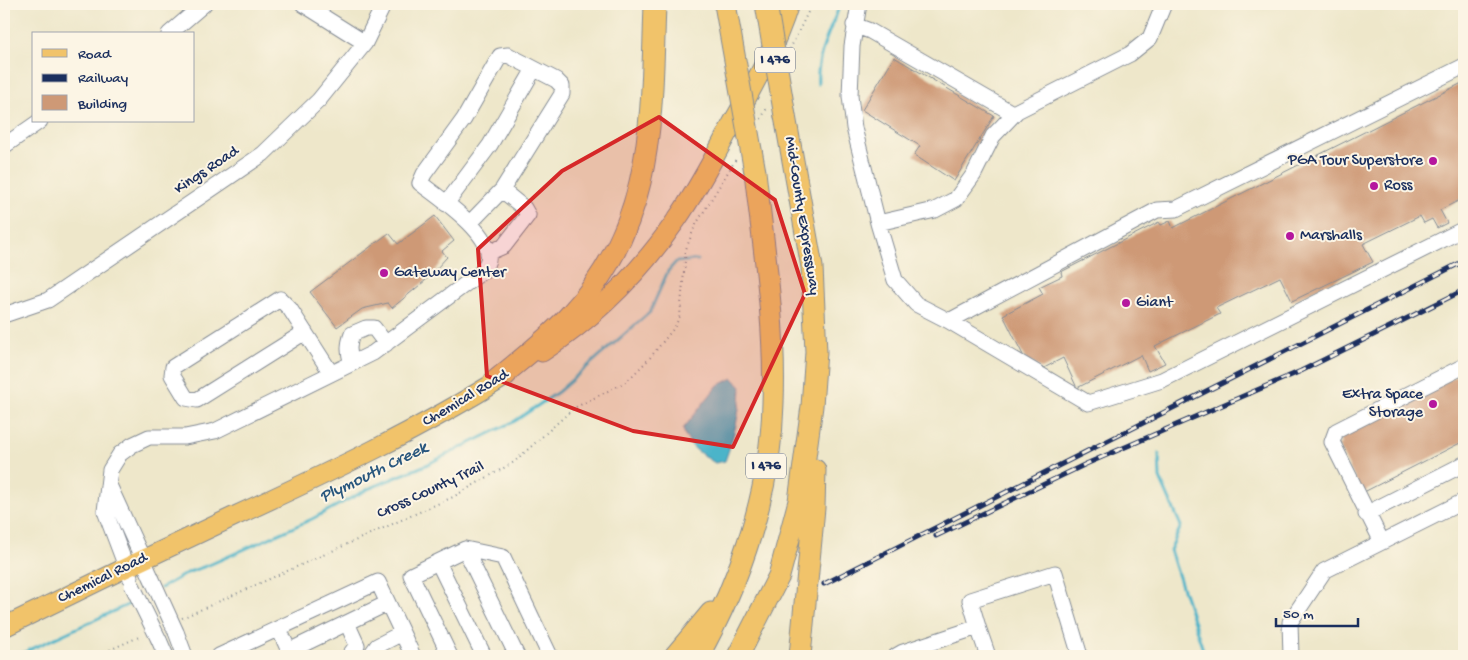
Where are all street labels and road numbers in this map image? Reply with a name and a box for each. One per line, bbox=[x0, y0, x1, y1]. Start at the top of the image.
road number: I 476 bbox=[755, 48, 795, 72]
street label: Mid-County Expressway bbox=[779, 135, 823, 297]
street label: Kings Road bbox=[171, 142, 244, 199]
street label: Chemical Road bbox=[420, 365, 514, 432]
road number: I 476 bbox=[746, 454, 786, 478]
street label: Cross County Trail bbox=[374, 458, 488, 524]
street label: Chemical Road bbox=[55, 549, 152, 609]

